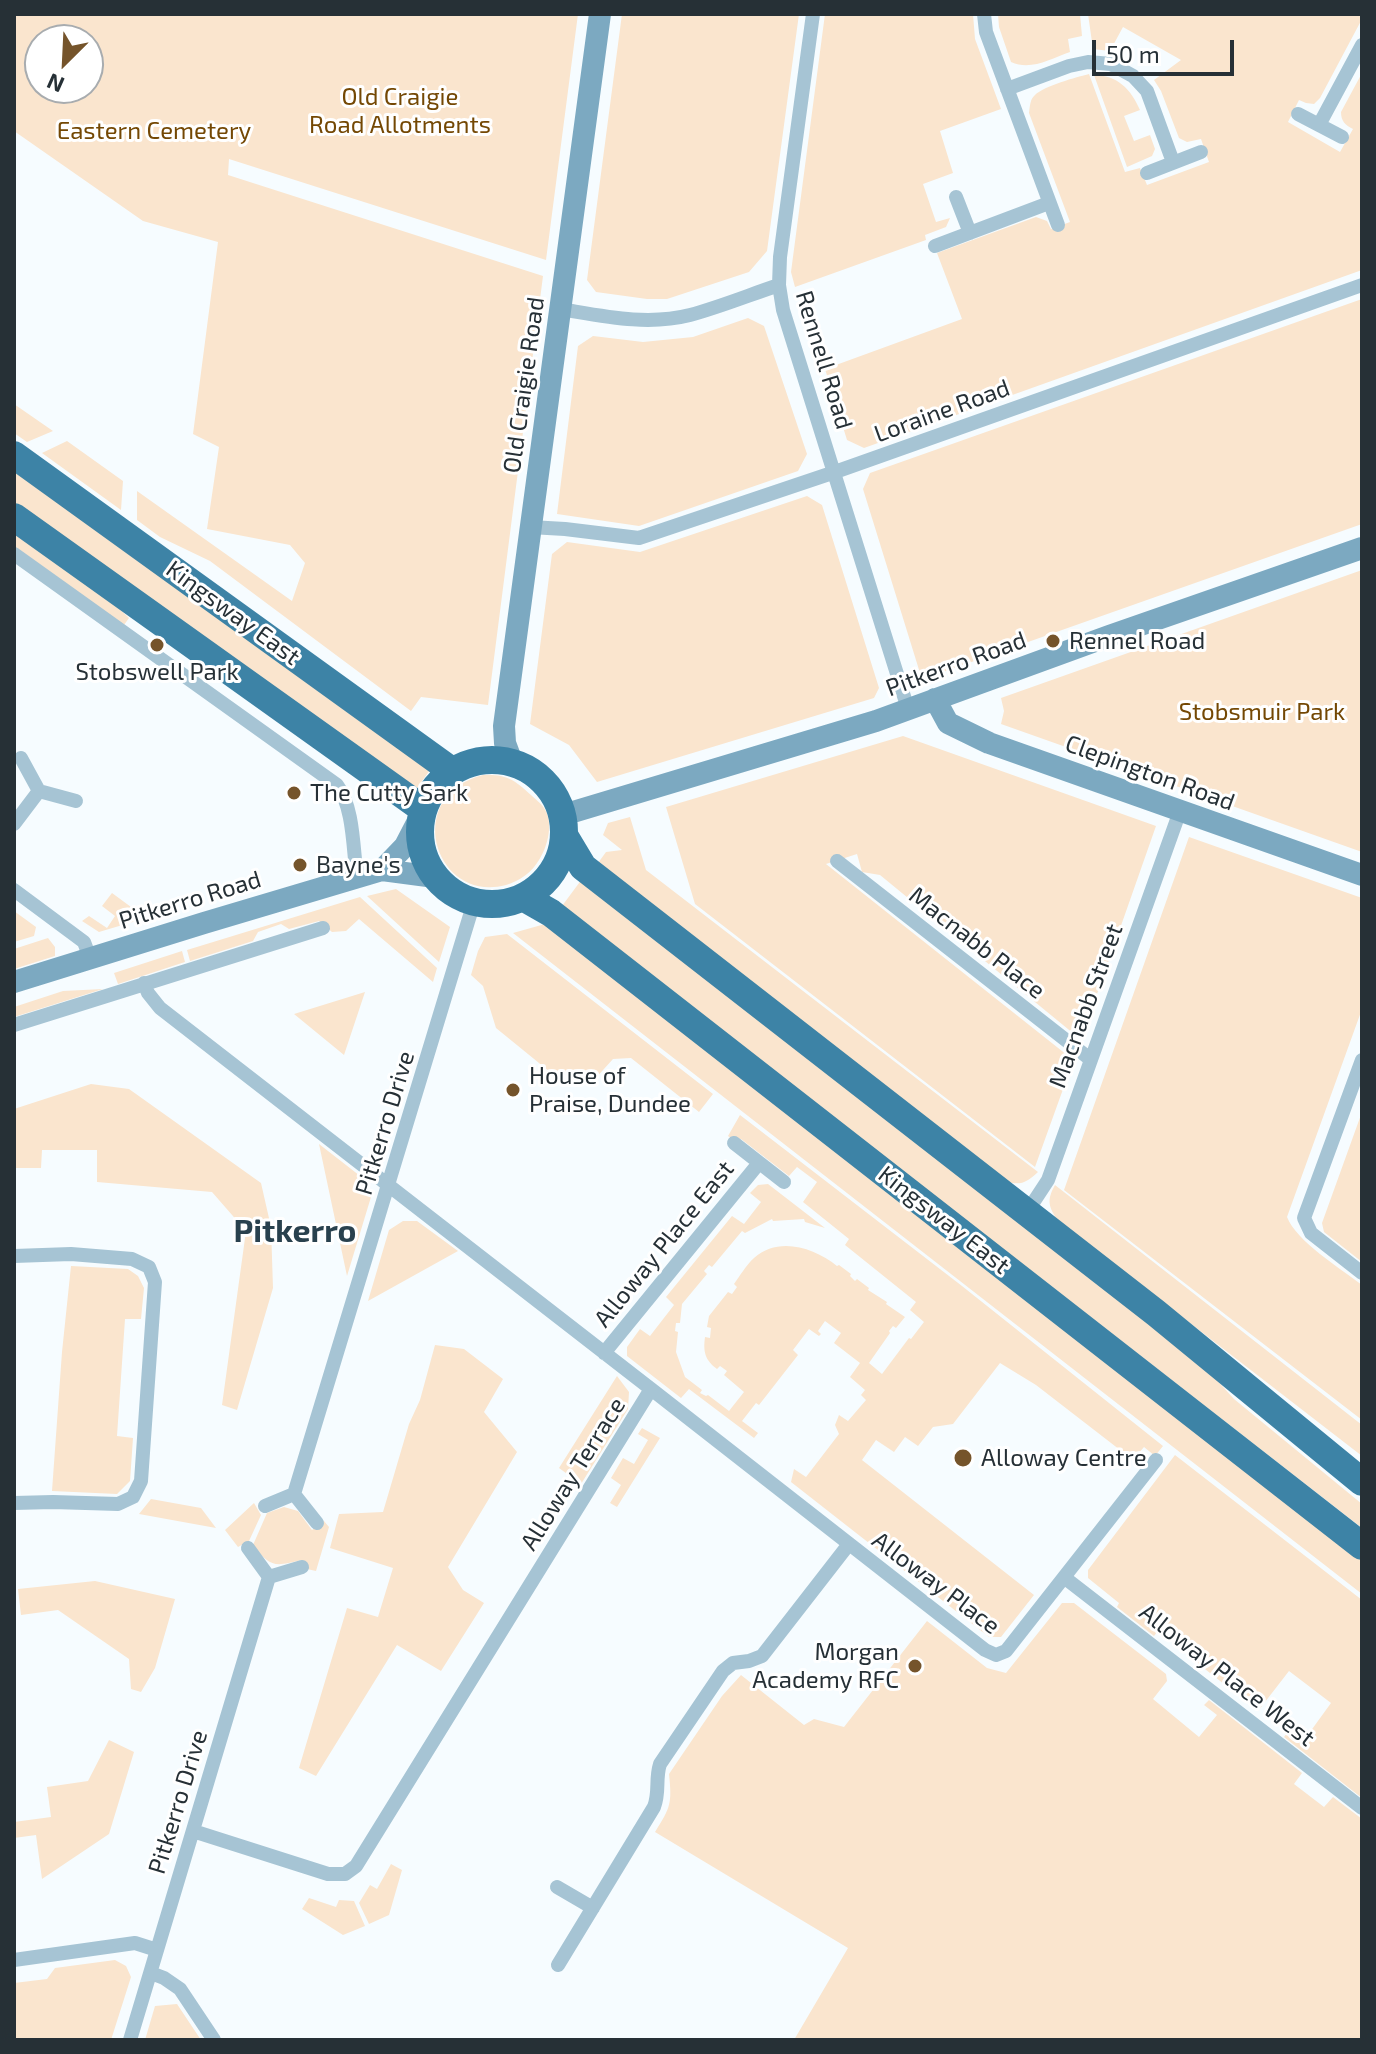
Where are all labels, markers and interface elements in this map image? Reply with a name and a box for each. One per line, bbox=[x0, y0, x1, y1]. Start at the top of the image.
north arrow bbox=[24, 24, 104, 104]
scale bar bbox=[1096, 24, 1238, 74]
text: 50 m bbox=[1106, 39, 1160, 68]
text: N bbox=[43, 69, 68, 99]
park label: Old Craigie Road Allotments bbox=[309, 83, 491, 139]
park label: Eastern Cemetery bbox=[57, 117, 251, 145]
street label: Rennell Road bbox=[789, 287, 859, 433]
street label: Old Craigie Road bbox=[497, 295, 551, 475]
street label: Loraine Road bbox=[870, 373, 1014, 449]
street label: Kingsway East bbox=[160, 555, 306, 671]
street label: Pitkerro Road bbox=[882, 625, 1030, 703]
place label: Rennel Road bbox=[1069, 627, 1205, 655]
marker: Rennel Road bbox=[1044, 632, 1062, 650]
marker: Stobswell Park bbox=[148, 636, 166, 654]
place label: Stobswell Park bbox=[75, 658, 239, 686]
park label: Stobsmuir Park bbox=[1179, 698, 1345, 726]
street label: Clepington Road bbox=[1061, 729, 1239, 817]
place label: The Cutty Sark bbox=[310, 779, 468, 807]
marker: The Cutty Sark bbox=[285, 784, 303, 802]
place label: Bayne's bbox=[316, 851, 401, 879]
marker: Bayne's bbox=[291, 856, 309, 874]
street label: Pitkerro Road bbox=[115, 865, 265, 935]
street label: Macnabb Place bbox=[903, 881, 1051, 1005]
street label: Macnabb Street bbox=[1043, 920, 1129, 1092]
street label: Pitkerro Drive bbox=[349, 1048, 421, 1198]
place label: House of Praise, Dundee bbox=[529, 1062, 691, 1118]
marker: House of Praise, Dundee bbox=[504, 1081, 522, 1099]
street label: Alloway Place East bbox=[588, 1155, 740, 1333]
street label: Kingsway East bbox=[873, 1160, 1015, 1280]
district label: Pitkerro bbox=[233, 1212, 357, 1250]
street label: Alloway Terrace bbox=[515, 1392, 631, 1556]
place label: Alloway Centre bbox=[981, 1444, 1147, 1472]
marker: Alloway Centre bbox=[952, 1447, 974, 1469]
street label: Alloway Place bbox=[866, 1526, 1006, 1640]
street label: Alloway Place West bbox=[1134, 1598, 1320, 1752]
place label: Morgan Academy RFC bbox=[752, 1638, 899, 1694]
marker: Morgan Academy RFC bbox=[906, 1657, 924, 1675]
street label: Pitkerro Drive bbox=[142, 1727, 214, 1877]

